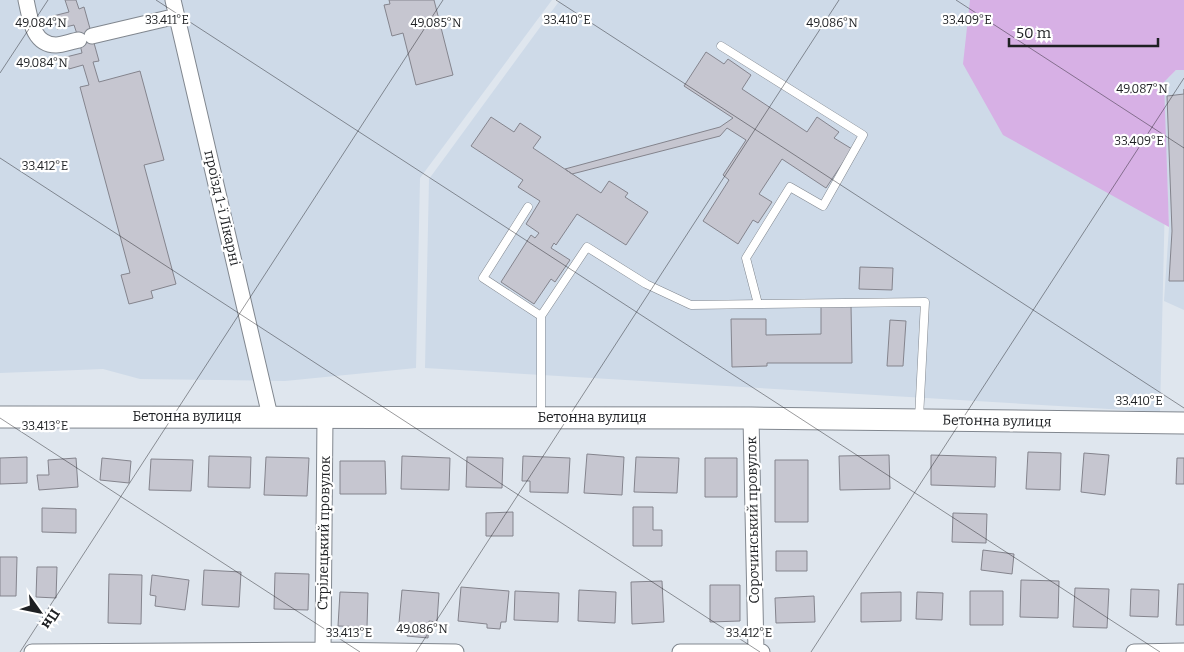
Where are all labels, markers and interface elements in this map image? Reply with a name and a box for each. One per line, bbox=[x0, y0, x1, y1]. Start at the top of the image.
text: 33.411°E bbox=[145, 13, 189, 27]
text: 33.410°E bbox=[543, 13, 591, 27]
text: 33.409°E bbox=[942, 13, 992, 27]
scale bar bbox=[1009, 15, 1158, 47]
text: 49.084°N bbox=[15, 16, 67, 30]
text: 49.085°N bbox=[410, 16, 462, 30]
text: 49.086°N bbox=[806, 16, 858, 30]
text: 50 m bbox=[1016, 24, 1052, 42]
text: 49.084°N bbox=[16, 56, 68, 70]
text: 49.087°N bbox=[1116, 82, 1168, 96]
text: 33.409°E bbox=[1114, 134, 1164, 148]
street label: проїзд 1-ї Лікарні bbox=[200, 149, 244, 267]
text: 33.412°E bbox=[22, 159, 68, 173]
text: 33.410°E bbox=[1115, 394, 1163, 408]
street label: Бетонна вулиця bbox=[132, 408, 242, 425]
street label: Бетонна вулиця bbox=[537, 409, 647, 426]
street label: Бетонна вулиця bbox=[942, 412, 1052, 430]
text: 33.413°E bbox=[22, 419, 68, 433]
street label: Сорочинський провулок bbox=[743, 435, 763, 604]
street label: Стрілецький провулок bbox=[314, 455, 334, 610]
north arrow bbox=[15, 587, 65, 637]
text: Пн bbox=[38, 606, 63, 632]
text: 49.086°N bbox=[396, 622, 448, 636]
text: 33.413°E bbox=[326, 626, 372, 640]
text: 33.412°E bbox=[726, 626, 772, 640]

